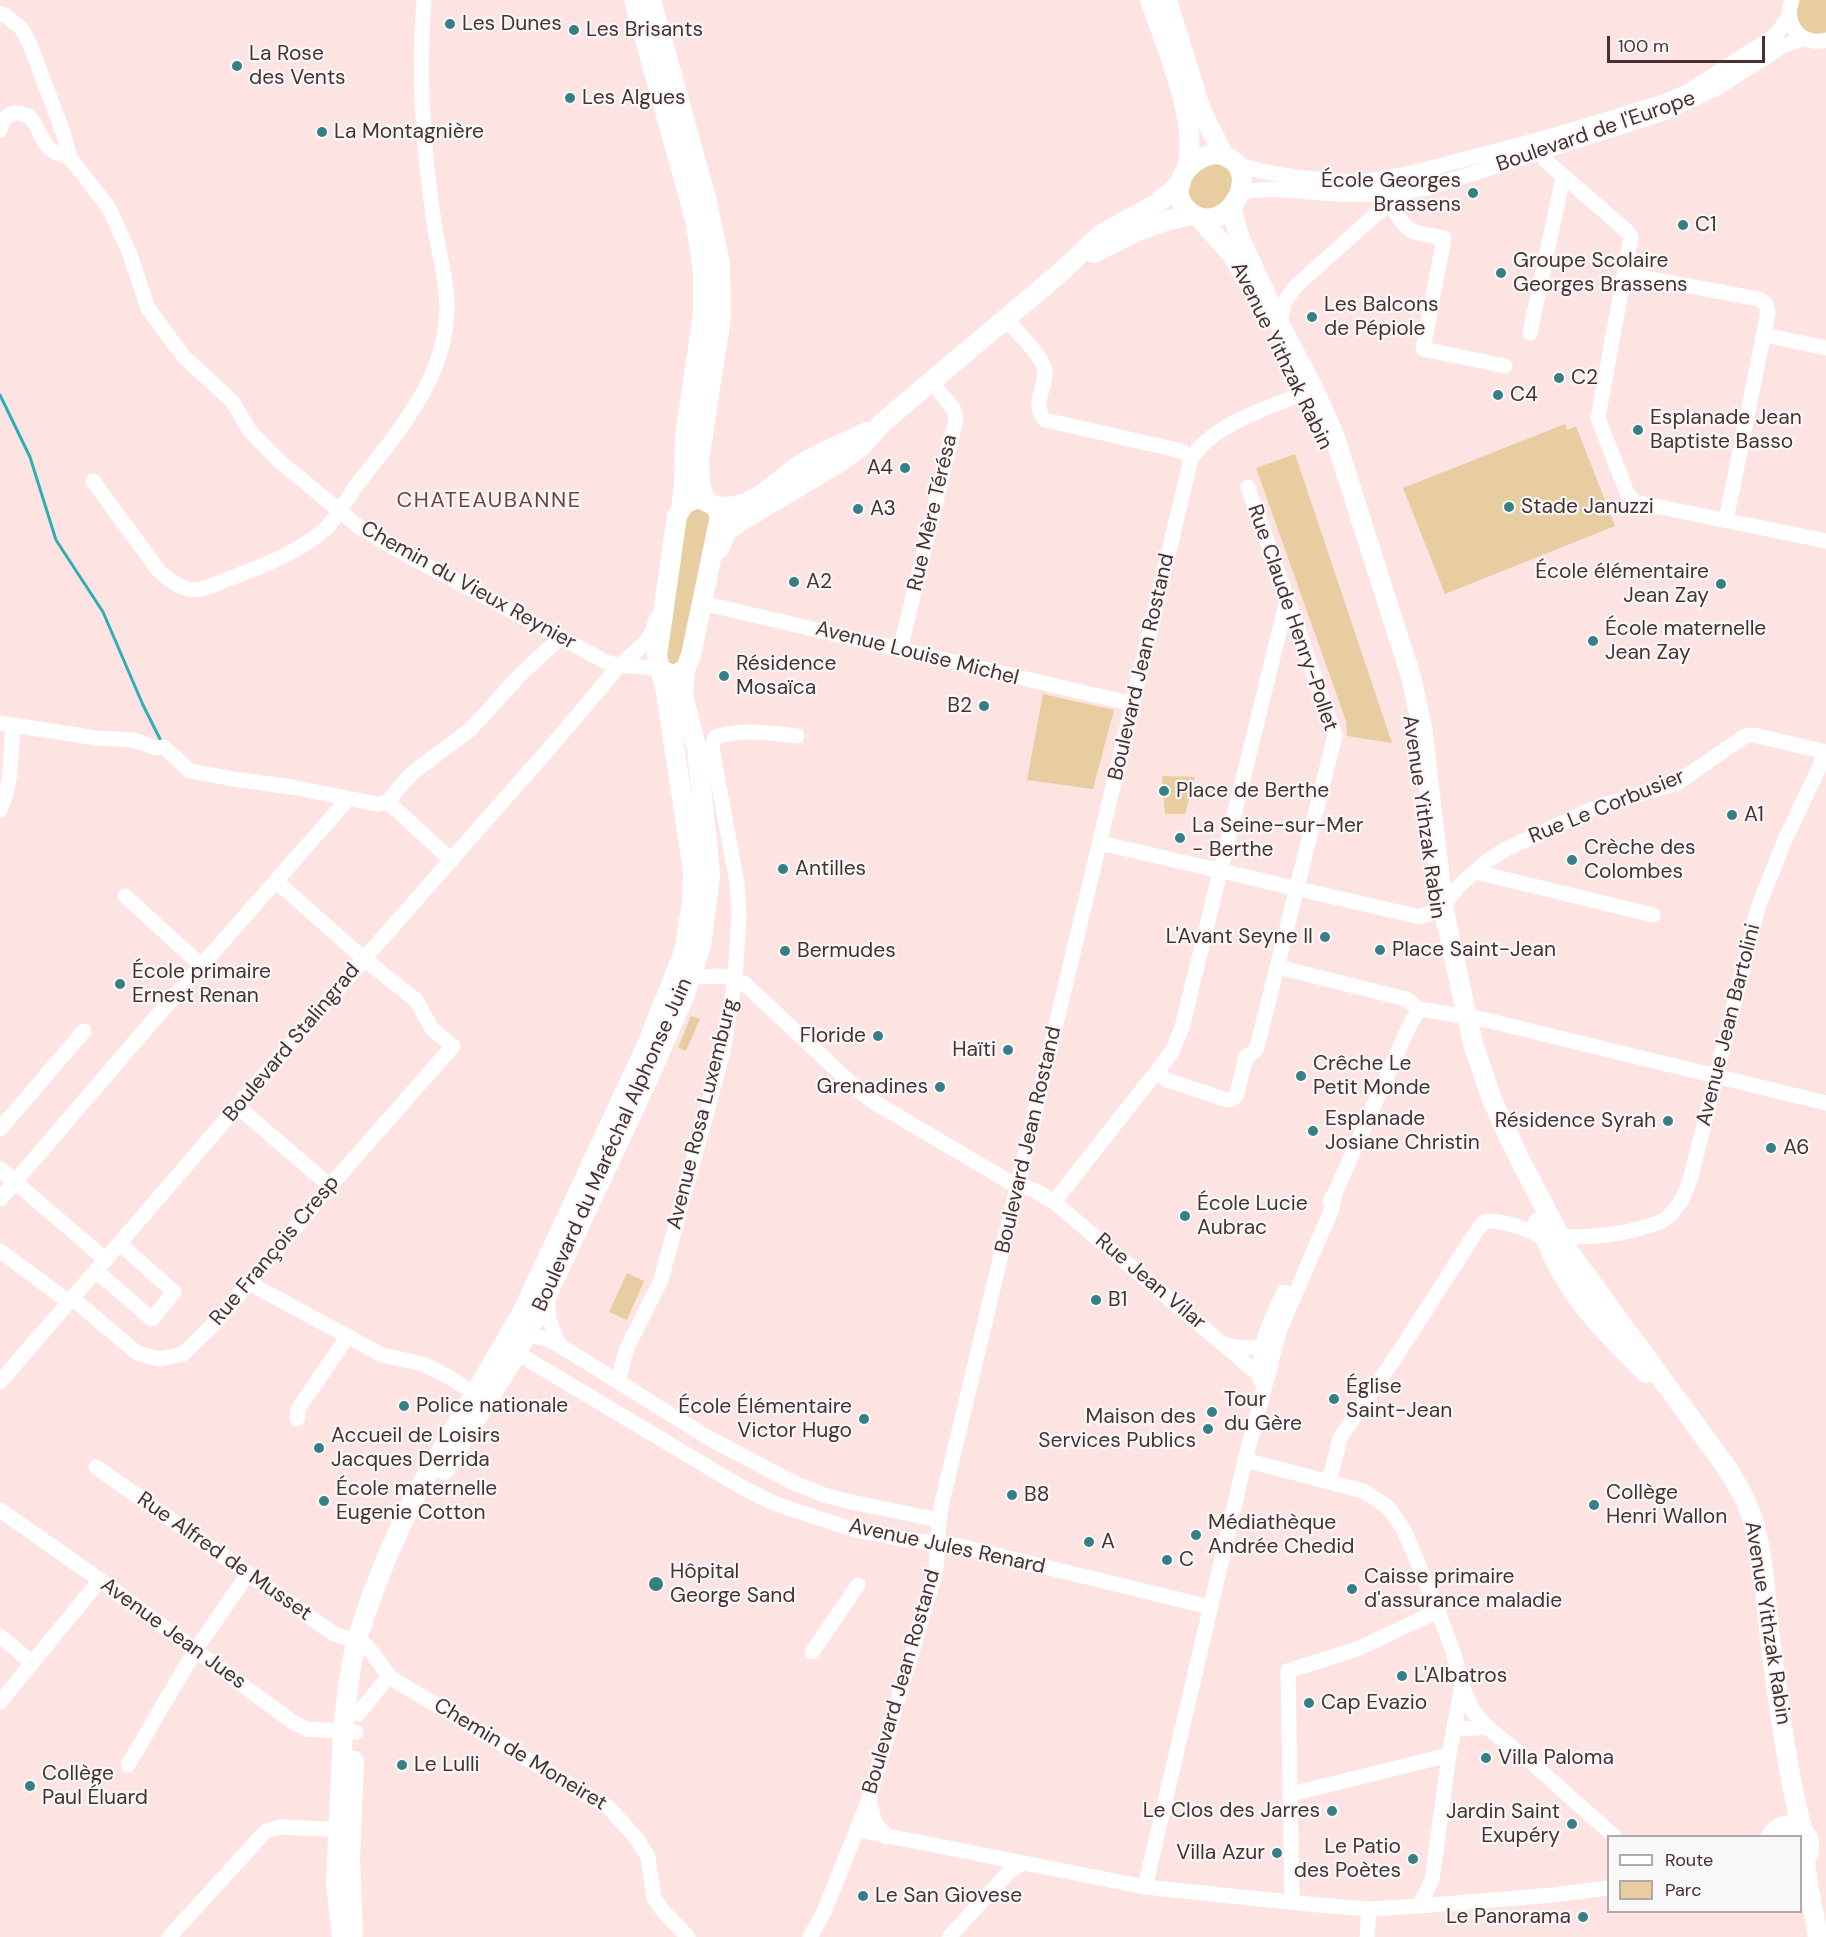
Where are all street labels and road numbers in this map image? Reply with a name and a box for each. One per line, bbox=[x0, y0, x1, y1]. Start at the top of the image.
street label: Boulevard de l'Europe bbox=[1493, 86, 1699, 178]
street label: Avenue Yithzak Rabin bbox=[1225, 258, 1337, 454]
street label: Rue Mère Térésa bbox=[903, 432, 963, 594]
street label: Rue Claude Henry-Pollet bbox=[1241, 501, 1343, 735]
street label: Chemin du Vieux Reynier bbox=[356, 516, 580, 656]
street label: Boulevard Jean Rostand bbox=[1104, 551, 1180, 783]
street label: Avenue Louise Michel bbox=[813, 617, 1021, 691]
street label: Avenue Yithzak Rabin bbox=[1396, 713, 1450, 921]
street label: Rue Le Corbusier bbox=[1525, 764, 1689, 850]
street label: Avenue Jean Bartolini bbox=[1692, 921, 1766, 1129]
street label: Boulevard Stalingrad bbox=[218, 959, 366, 1127]
street label: Boulevard du Maréchal Alphonse Juin bbox=[528, 974, 698, 1316]
street label: Avenue Rosa Luxemburg bbox=[662, 996, 744, 1232]
street label: Boulevard Jean Rostand bbox=[991, 1024, 1067, 1256]
street label: Rue François Cresp bbox=[205, 1171, 345, 1331]
street label: Rue Jean Vilar bbox=[1090, 1228, 1210, 1336]
street label: Rue Alfred de Musset bbox=[132, 1487, 316, 1627]
street label: Avenue Jules Renard bbox=[847, 1514, 1047, 1580]
street label: Avenue Yithzak Rabin bbox=[1738, 1520, 1796, 1726]
street label: Boulevard Jean Rostand bbox=[858, 1567, 946, 1797]
street label: Avenue Jean Jues bbox=[95, 1573, 251, 1695]
street label: Chemin de Moneiret bbox=[429, 1693, 611, 1817]

